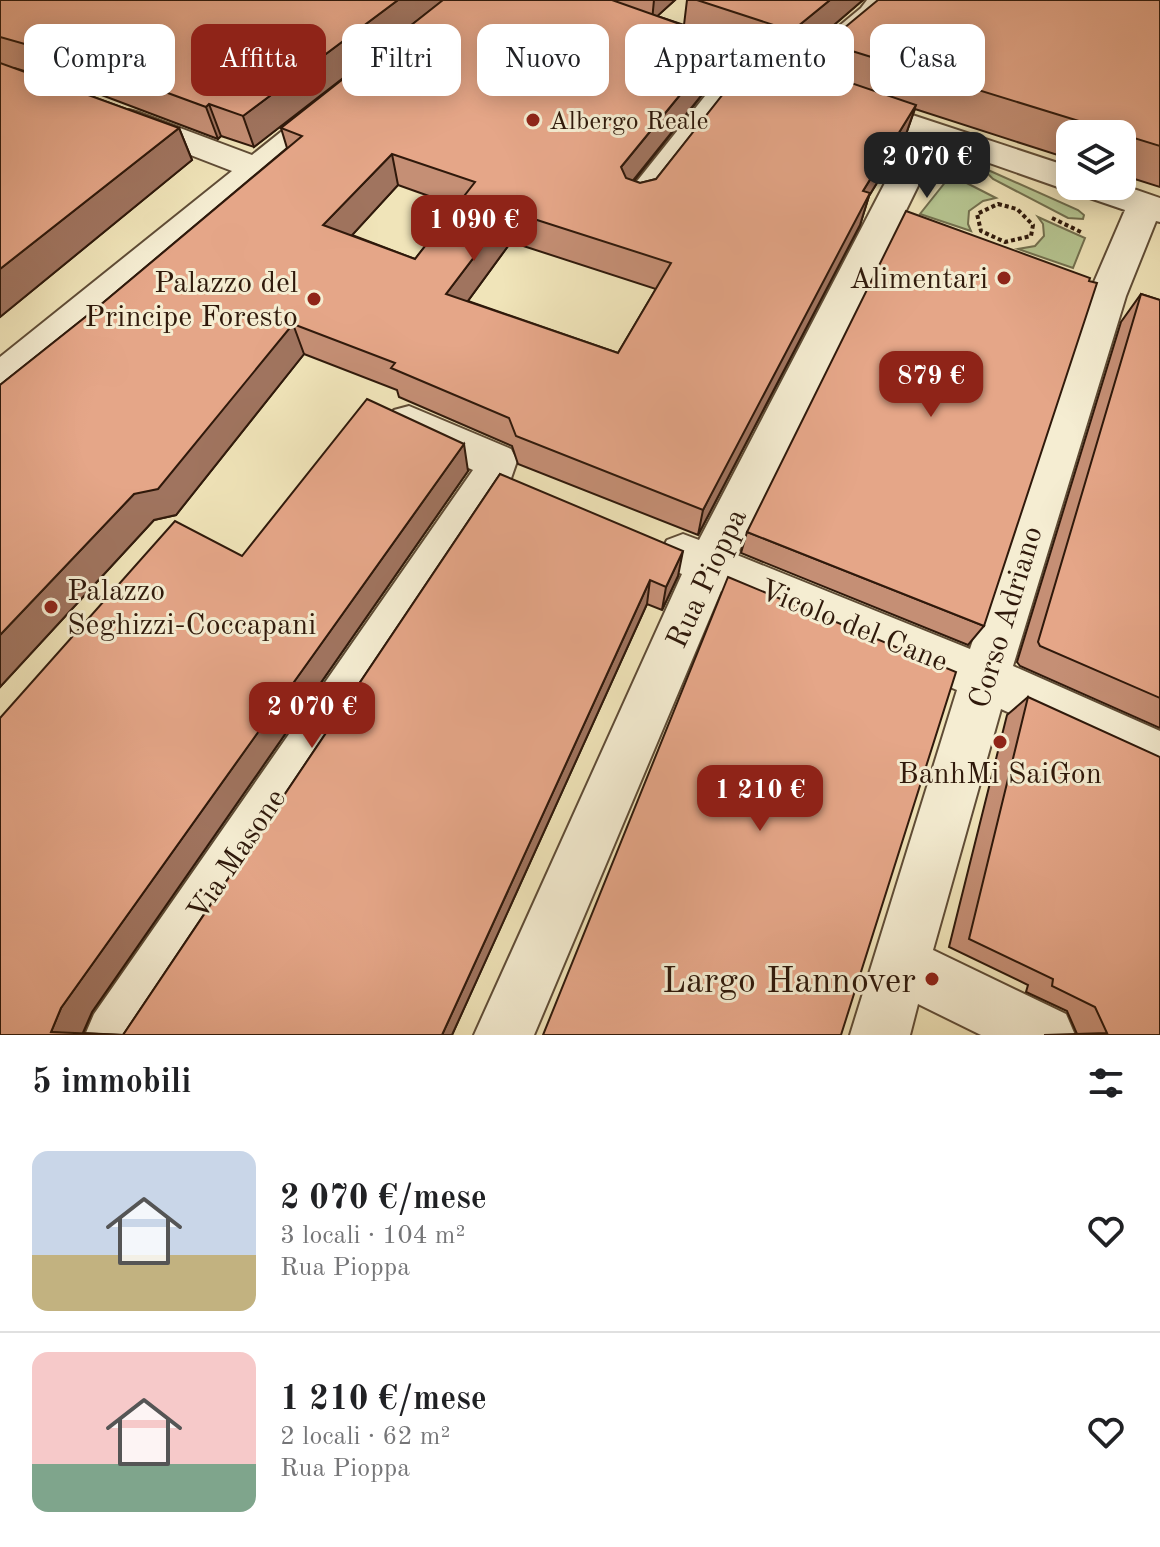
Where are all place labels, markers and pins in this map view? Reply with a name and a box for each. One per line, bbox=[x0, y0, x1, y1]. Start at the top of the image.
place label: Albergo Reale bbox=[549, 109, 708, 135]
marker: Albergo Reale bbox=[524, 111, 542, 129]
pin: 2 070 € bbox=[853, 132, 1001, 200]
pin: 1 090 € bbox=[400, 195, 548, 263]
place label: Alimentari bbox=[849, 265, 988, 295]
place label: Palazzo del Principe Foresto bbox=[85, 269, 298, 333]
marker: Alimentari bbox=[995, 269, 1013, 287]
marker: Palazzo del Principe Foresto bbox=[305, 290, 323, 308]
pin: 879 € bbox=[875, 351, 987, 419]
place label: Palazzo Seghizzi-Coccapani bbox=[67, 577, 316, 641]
marker: Palazzo Seghizzi-Coccapani bbox=[42, 598, 60, 616]
pin: 2 070 € bbox=[238, 682, 386, 750]
marker: BanhMi SaiGon bbox=[991, 733, 1009, 751]
place label: BanhMi SaiGon bbox=[898, 760, 1102, 790]
pin: 1 210 € bbox=[686, 765, 834, 833]
place label: Largo Hannover bbox=[662, 965, 916, 1001]
marker: Largo Hannover bbox=[923, 970, 941, 988]

